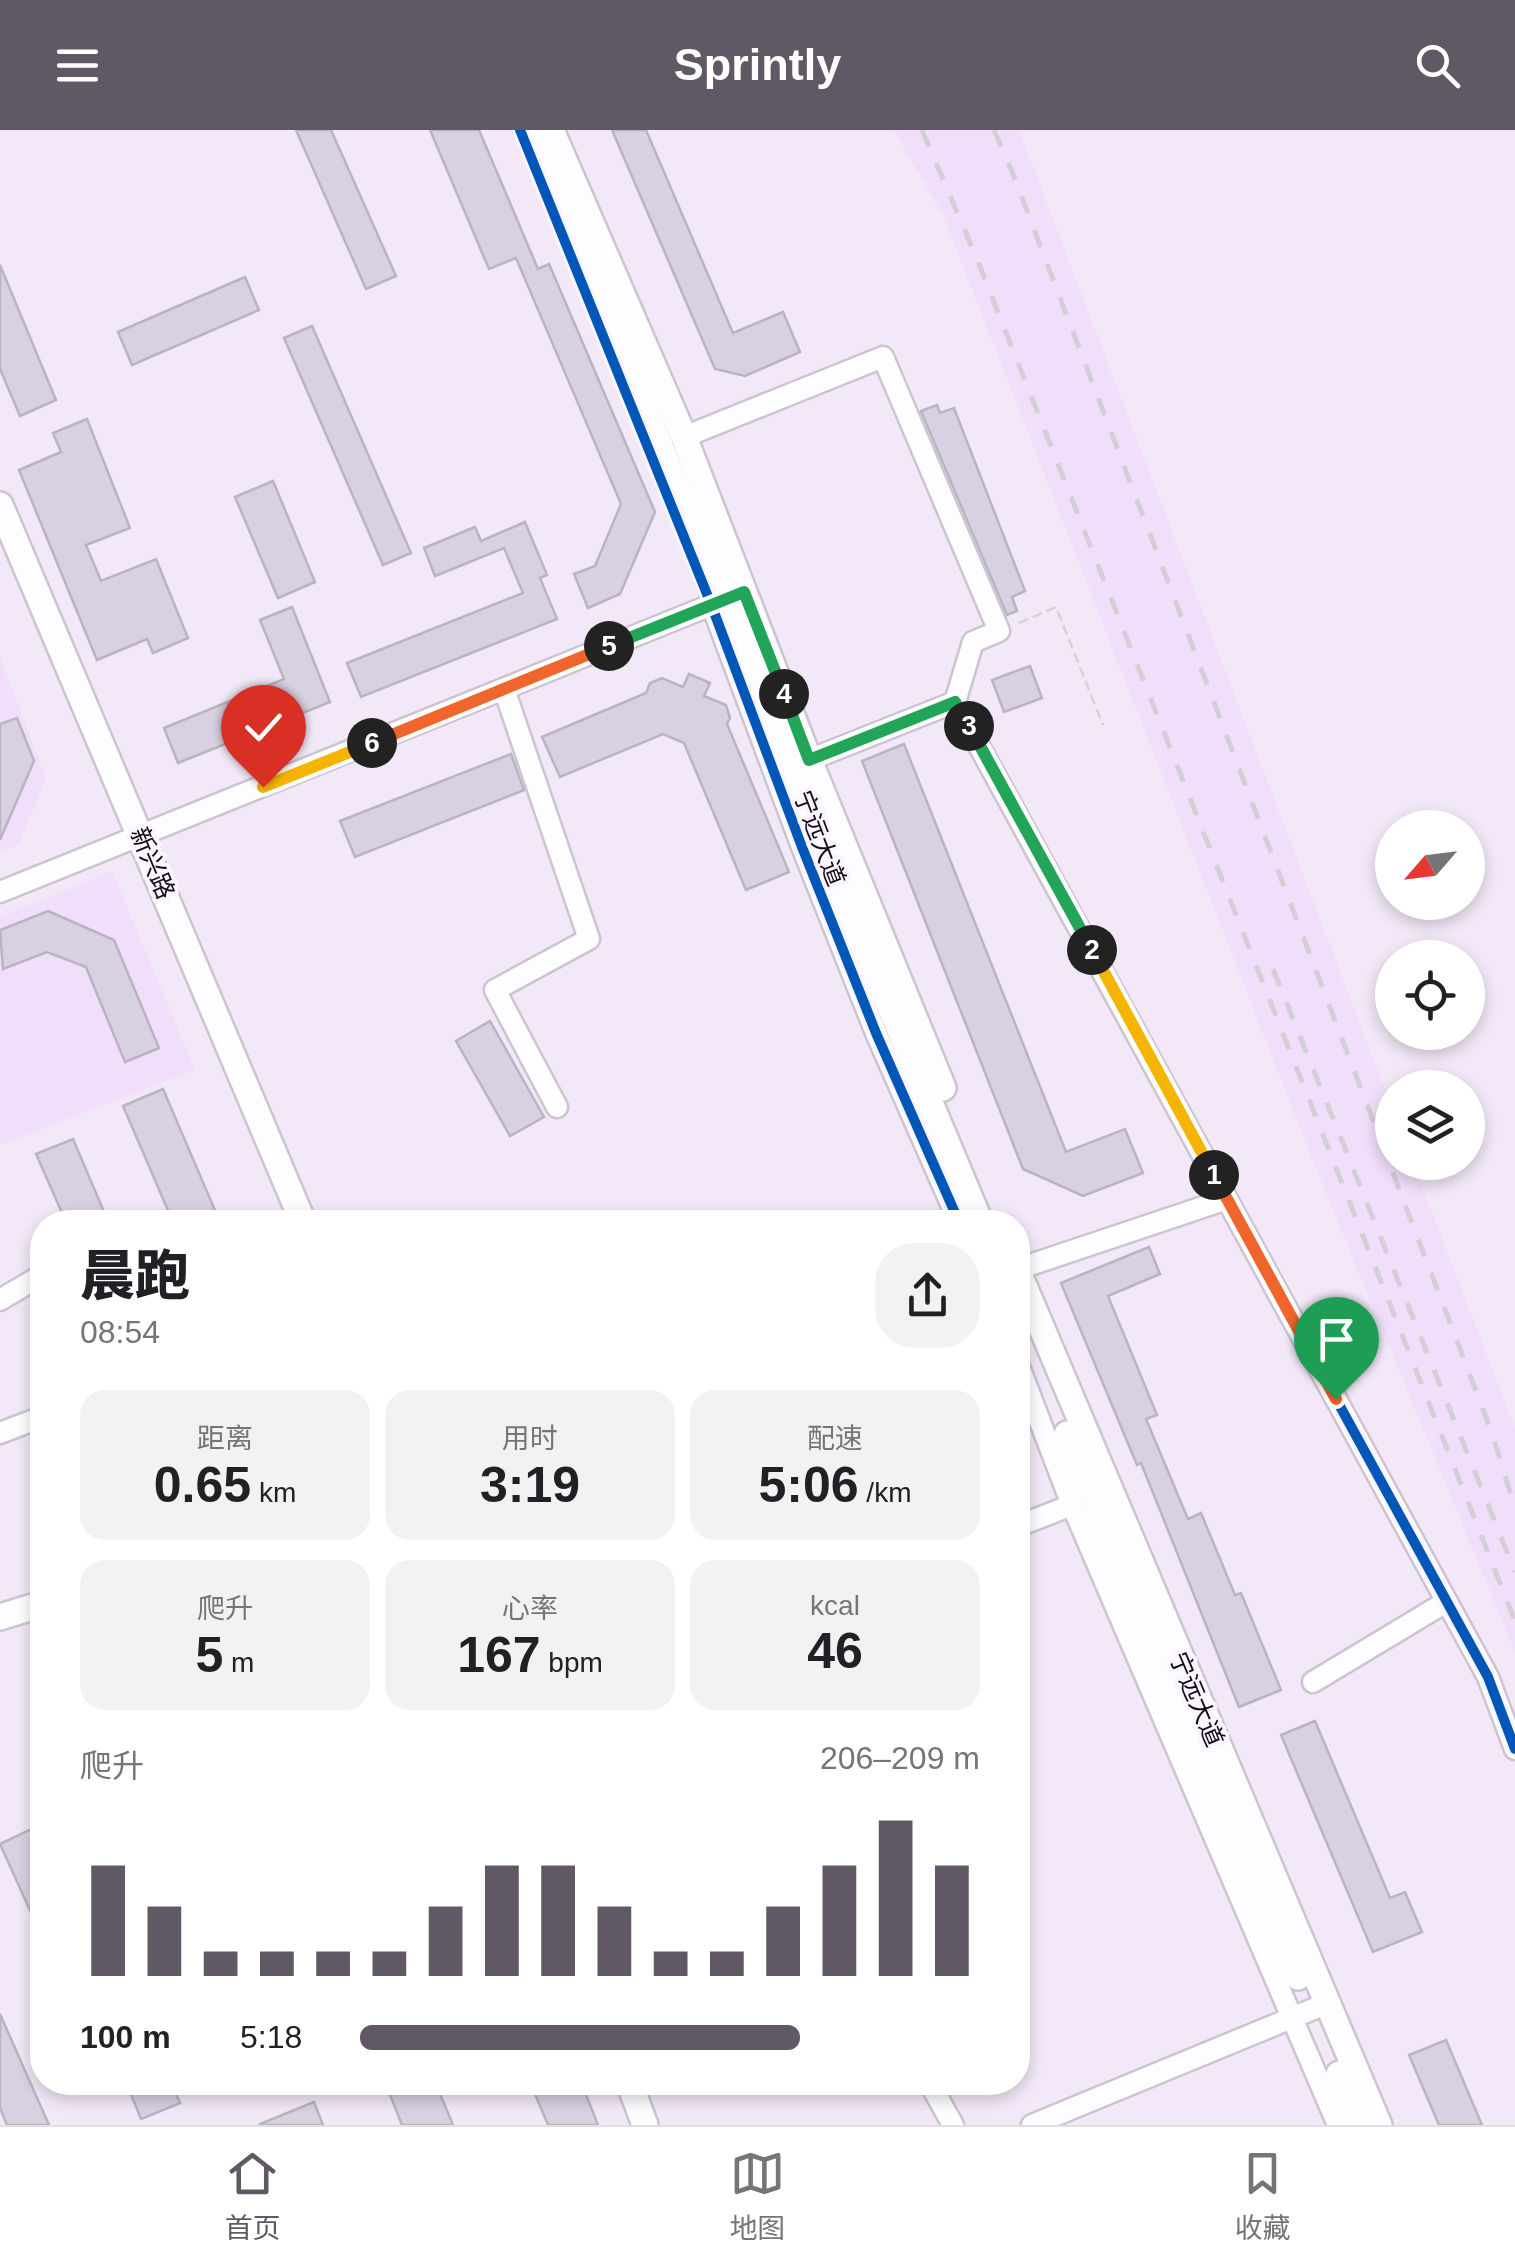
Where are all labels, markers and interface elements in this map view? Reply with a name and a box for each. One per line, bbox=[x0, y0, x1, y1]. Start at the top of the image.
icon: menu bbox=[50, 38, 105, 93]
icon: search bbox=[1410, 38, 1465, 93]
text: Sprintly bbox=[674, 39, 841, 90]
pin: 5 bbox=[584, 621, 634, 671]
text: 5 bbox=[601, 630, 617, 661]
pin: 4 bbox=[759, 669, 809, 719]
text: 4 bbox=[776, 678, 792, 709]
pin bbox=[221, 685, 306, 788]
icon: check bbox=[236, 700, 291, 755]
pin: 3 bbox=[944, 701, 994, 751]
text: 3 bbox=[961, 710, 977, 741]
pin: 6 bbox=[347, 718, 397, 768]
text: 6 bbox=[364, 727, 380, 758]
street label: 宁远大道 bbox=[789, 786, 851, 890]
north arrow bbox=[1375, 810, 1485, 920]
map controls bbox=[1375, 810, 1485, 1180]
street label: 新兴路 bbox=[125, 823, 181, 903]
pin: 2 bbox=[1067, 925, 1117, 975]
text: 2 bbox=[1084, 934, 1100, 965]
button: locate bbox=[1375, 940, 1485, 1050]
button: layers bbox=[1375, 1070, 1485, 1180]
pin: 1 bbox=[1189, 1150, 1239, 1200]
text: 1 bbox=[1206, 1159, 1222, 1190]
button: share bbox=[875, 1243, 980, 1348]
text: 晨跑 bbox=[80, 1245, 190, 1307]
pin bbox=[1294, 1297, 1379, 1400]
icon: arrive bbox=[1309, 1312, 1364, 1367]
text: 08:54 bbox=[80, 1314, 160, 1350]
text: 距离 bbox=[197, 1423, 253, 1454]
text: 用时 bbox=[502, 1423, 558, 1454]
text: 配速 bbox=[807, 1423, 863, 1454]
text: 0.65 bbox=[154, 1457, 251, 1513]
text: 3:19 bbox=[480, 1457, 580, 1513]
text: 5:06 bbox=[759, 1457, 859, 1513]
text: km bbox=[251, 1477, 296, 1508]
text: /km bbox=[859, 1477, 911, 1508]
text: kcal bbox=[810, 1590, 860, 1621]
text: 爬升 bbox=[197, 1593, 253, 1624]
text: 心率 bbox=[502, 1593, 558, 1624]
text: 46 bbox=[807, 1623, 863, 1679]
text: 5 bbox=[196, 1627, 223, 1683]
text: 167 bbox=[457, 1627, 541, 1683]
text: m bbox=[223, 1647, 254, 1678]
text: bpm bbox=[541, 1647, 603, 1678]
street label: 宁远大道 bbox=[1165, 1647, 1229, 1751]
text: 206–209 m bbox=[820, 1740, 980, 1776]
text: 爬升 bbox=[80, 1748, 144, 1784]
text: 100 m bbox=[80, 2019, 171, 2055]
text: 5:18 bbox=[240, 2019, 302, 2055]
tab: 首页 bbox=[224, 2146, 281, 2246]
tab: 地图 bbox=[729, 2146, 786, 2246]
tab: 收藏 bbox=[1234, 2146, 1291, 2246]

